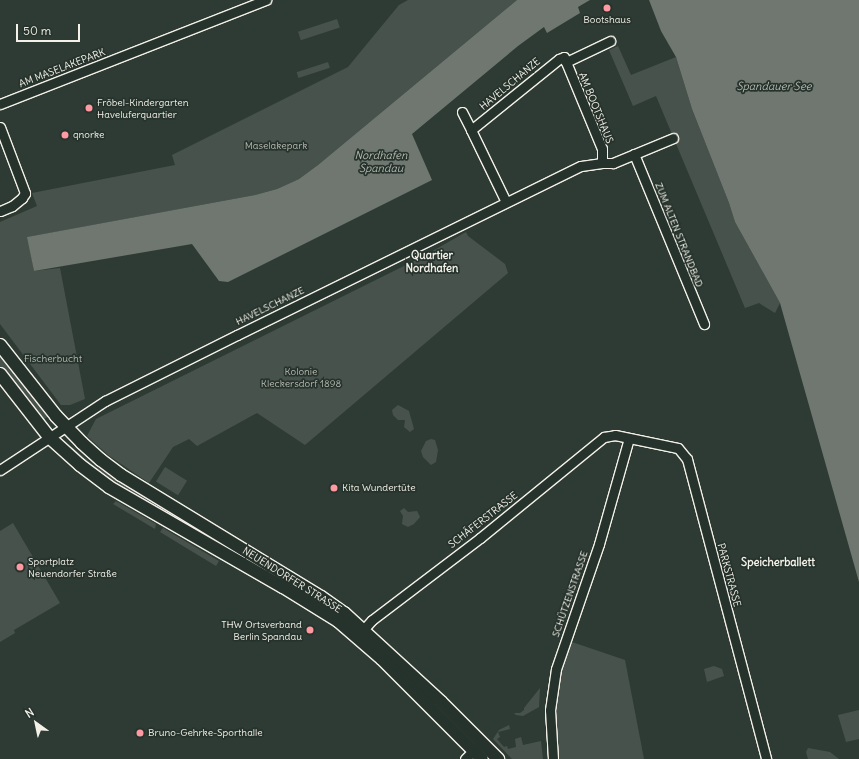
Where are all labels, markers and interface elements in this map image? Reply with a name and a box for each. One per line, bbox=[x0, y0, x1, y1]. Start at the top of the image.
marker: Bootshaus bbox=[602, 3, 612, 13]
place label: Bootshaus bbox=[583, 14, 631, 26]
scale bar bbox=[18, 16, 82, 42]
text: 50 m bbox=[23, 23, 51, 38]
street label: AM MASELAKEPARK bbox=[17, 46, 107, 90]
street label: HAVELSCHANZE bbox=[477, 55, 543, 113]
street label: AM BOOTSHAUS bbox=[576, 71, 616, 145]
water label: Spandauer See bbox=[736, 79, 812, 93]
place label: Fröbel-Kindergarten Haveluferquartier bbox=[97, 96, 188, 120]
marker: Fröbel-Kindergarten Haveluferquartier bbox=[84, 103, 94, 113]
place label: qnorke bbox=[73, 129, 104, 141]
marker: qnorke bbox=[60, 130, 70, 140]
park label: Maselakepark bbox=[245, 140, 307, 152]
water label: Nordhafen Spandau bbox=[355, 149, 407, 175]
street label: ZUM ALTEN STRANDBAD bbox=[652, 181, 706, 289]
district label: Quartier Nordhafen bbox=[406, 249, 458, 275]
street label: HAVELSCHANZE bbox=[234, 284, 306, 328]
park label: Fischerbucht bbox=[24, 353, 82, 365]
park label: Kolonie Kleckersdorf 1898 bbox=[261, 365, 341, 388]
place label: Kita Wundertüte bbox=[342, 482, 416, 494]
marker: Kita Wundertüte bbox=[329, 483, 339, 493]
street label: SCHÄFERSTRASSE bbox=[446, 489, 520, 551]
street label: PARKSTRASSE bbox=[715, 542, 743, 608]
street label: NEUENDORFER STRASSE bbox=[240, 545, 344, 615]
street label: SCHÜTZENSTRASSE bbox=[550, 549, 590, 639]
place label: Sportplatz Neuendorfer Straße bbox=[28, 555, 117, 578]
district label: Speicherballett bbox=[741, 555, 815, 569]
marker: Sportplatz Neuendorfer Straße bbox=[15, 562, 25, 572]
place label: THW Ortsverband Berlin Spandau bbox=[221, 618, 302, 642]
marker: THW Ortsverband Berlin Spandau bbox=[305, 625, 315, 635]
north arrow bbox=[16, 703, 56, 743]
text: N bbox=[22, 705, 36, 721]
place label: Bruno-Gehrke-Sporthalle bbox=[148, 727, 263, 739]
marker: Bruno-Gehrke-Sporthalle bbox=[135, 728, 145, 738]

